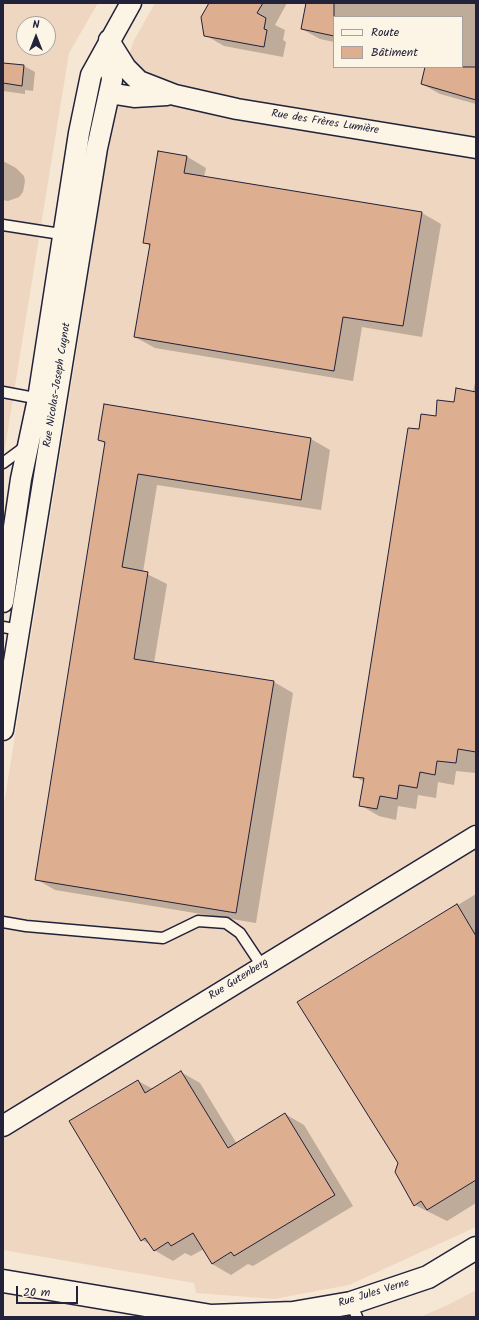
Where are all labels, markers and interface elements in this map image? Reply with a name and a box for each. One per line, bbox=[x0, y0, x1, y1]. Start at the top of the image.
north arrow bbox=[16, 16, 56, 56]
text: N bbox=[33, 16, 39, 34]
legend bbox=[333, 16, 463, 68]
text: Route bbox=[371, 23, 399, 42]
text: Bâtiment bbox=[371, 43, 418, 62]
street label: Rue des Frères Lumière bbox=[270, 108, 380, 138]
street label: Rue Nicolas-Joseph Cugnot bbox=[42, 322, 74, 448]
street label: Rue Gutenberg bbox=[207, 956, 271, 1004]
street label: Rue Jules Verne bbox=[337, 1277, 411, 1311]
scale bar bbox=[18, 1278, 80, 1304]
text: 20 m bbox=[23, 1283, 50, 1302]

